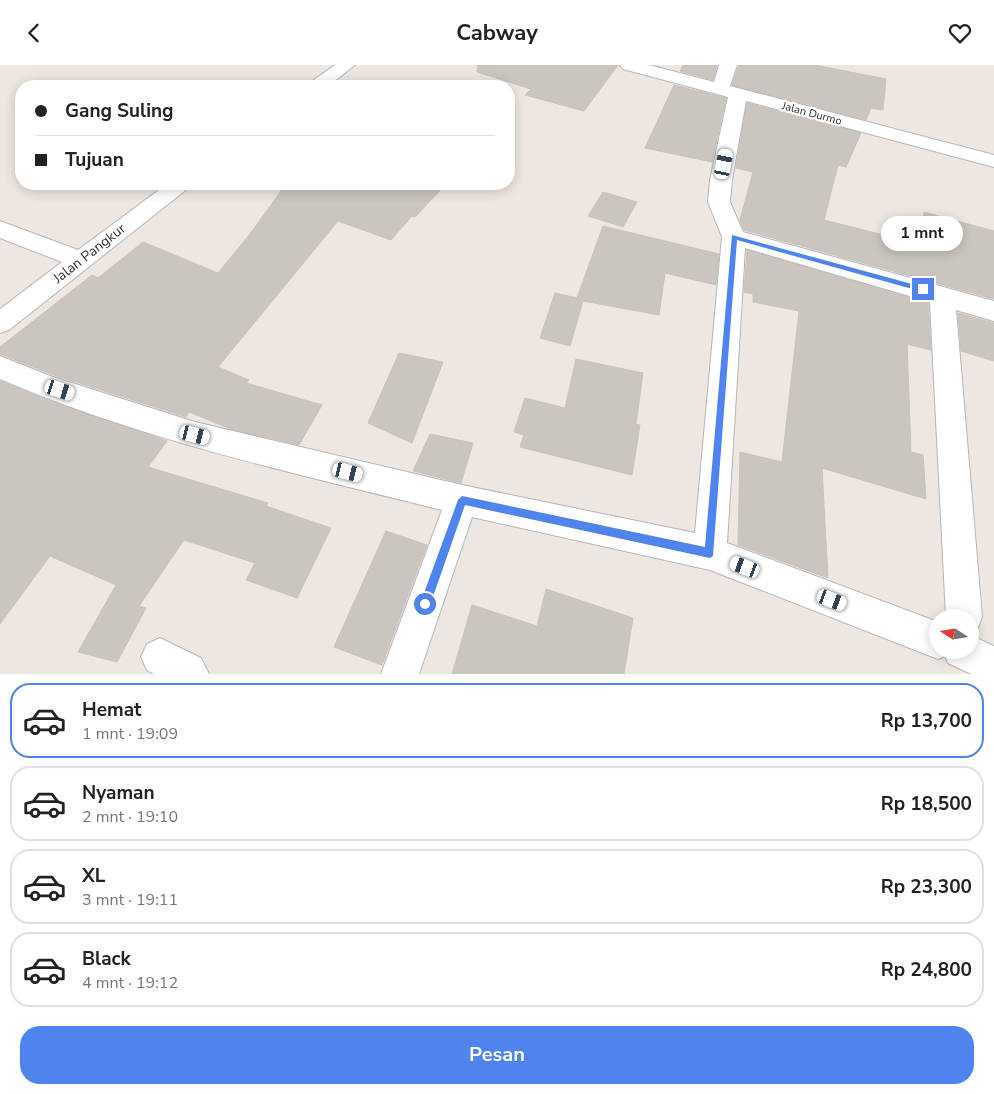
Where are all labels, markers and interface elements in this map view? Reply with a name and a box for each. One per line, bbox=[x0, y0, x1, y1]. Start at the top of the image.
text: Cabway bbox=[456, 18, 538, 48]
icon: back bbox=[20, 19, 48, 47]
icon: heart bbox=[946, 19, 974, 47]
text: Gang Suling bbox=[65, 98, 174, 124]
street label: Jalan Durmo bbox=[779, 98, 843, 129]
text: Tujuan bbox=[65, 147, 124, 173]
car bbox=[713, 148, 734, 180]
callout: 1 mnt bbox=[882, 217, 964, 251]
street label: Jalan Pangkur bbox=[48, 219, 129, 288]
text: 1 mnt bbox=[900, 222, 944, 244]
route end bbox=[912, 278, 934, 300]
car bbox=[43, 378, 76, 402]
car bbox=[178, 424, 211, 446]
car bbox=[331, 461, 364, 483]
car bbox=[728, 555, 761, 579]
car bbox=[815, 588, 848, 612]
route start bbox=[414, 593, 436, 615]
north arrow bbox=[929, 609, 979, 659]
map controls bbox=[929, 609, 979, 659]
text: Hemat bbox=[82, 697, 141, 723]
icon: car bbox=[22, 698, 67, 743]
text: Rp 13,700 bbox=[881, 708, 972, 734]
text: 1 mnt · 19:09 bbox=[82, 723, 178, 745]
text: Nyaman bbox=[82, 780, 155, 806]
icon: car bbox=[22, 781, 67, 826]
text: Rp 18,500 bbox=[881, 791, 972, 817]
text: 2 mnt · 19:10 bbox=[82, 806, 178, 828]
text: XL bbox=[82, 863, 105, 889]
icon: car bbox=[22, 864, 67, 909]
text: Rp 23,300 bbox=[881, 874, 972, 900]
text: 3 mnt · 19:11 bbox=[82, 889, 178, 911]
text: Black bbox=[82, 946, 131, 972]
icon: car bbox=[22, 947, 67, 992]
text: Rp 24,800 bbox=[881, 957, 972, 983]
text: 4 mnt · 19:12 bbox=[82, 972, 178, 994]
button: Pesan bbox=[20, 1026, 974, 1084]

